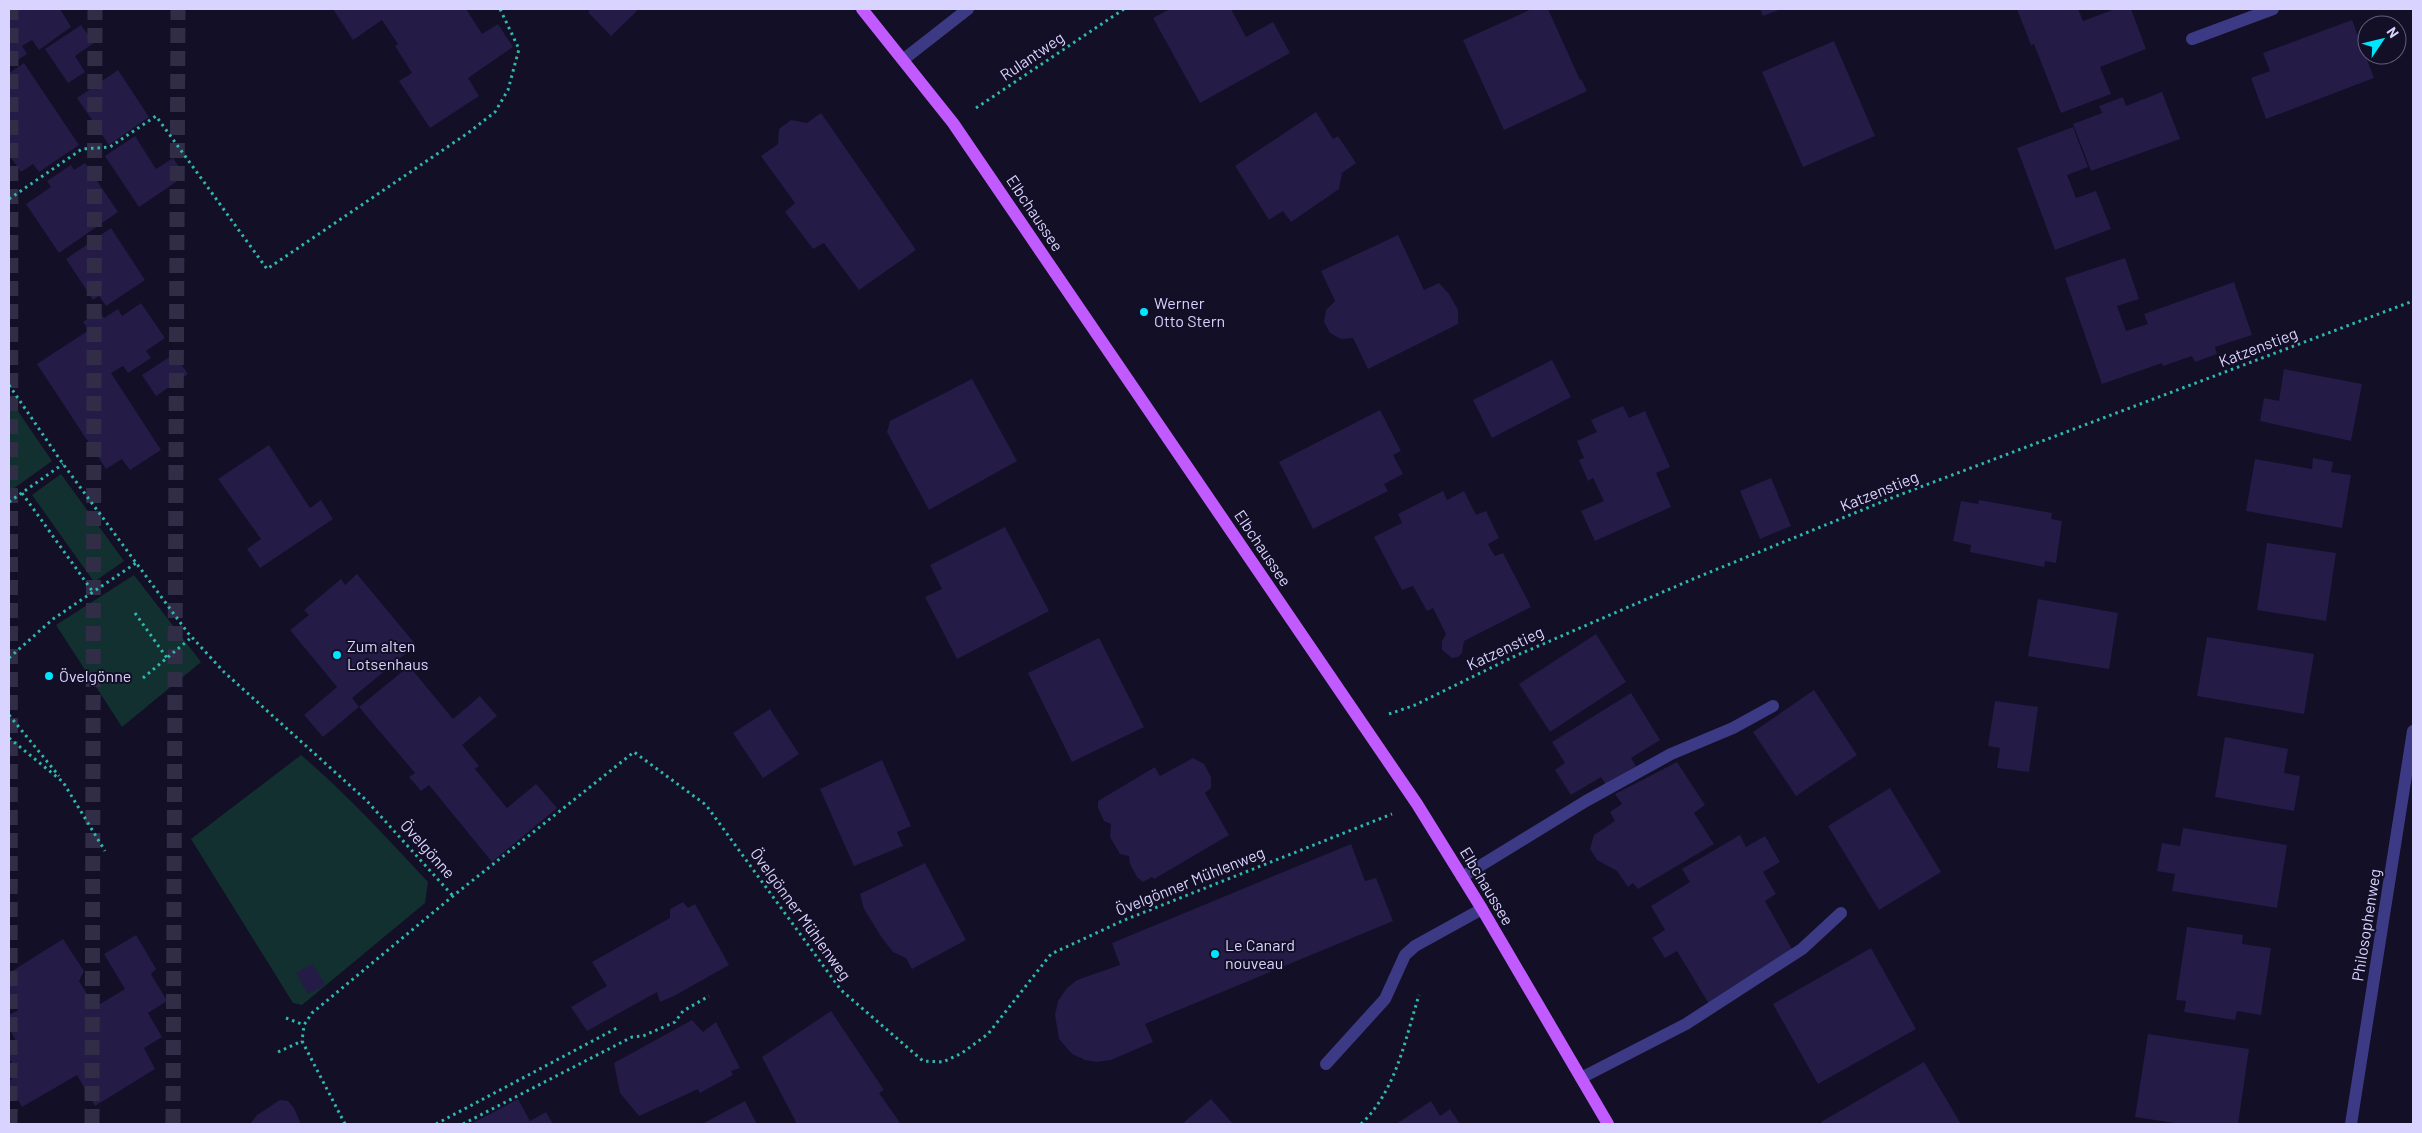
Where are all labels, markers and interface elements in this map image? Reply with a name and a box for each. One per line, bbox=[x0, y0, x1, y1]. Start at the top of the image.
north arrow bbox=[2357, 15, 2407, 65]
text: N bbox=[2383, 24, 2403, 41]
street label: Rulantweg bbox=[996, 27, 1067, 84]
street label: Elbchaussee bbox=[1003, 171, 1068, 254]
place label: Werner Otto Stern bbox=[1154, 293, 1225, 330]
marker: Werner Otto Stern bbox=[1138, 306, 1150, 318]
street label: Katzenstieg bbox=[2216, 323, 2300, 370]
street label: Katzenstieg bbox=[1837, 466, 1921, 515]
street label: Elbchaussee bbox=[1231, 506, 1296, 589]
street label: Katzenstieg bbox=[1463, 621, 1546, 674]
place label: Zum alten Lotsenhaus bbox=[347, 636, 428, 673]
marker: Zum alten Lotsenhaus bbox=[331, 649, 343, 661]
place label: Övelgönne bbox=[59, 666, 131, 685]
marker: Övelgönne bbox=[43, 670, 55, 682]
street label: Övelgönne bbox=[397, 815, 460, 882]
street label: Övelgönner Mühlenweg bbox=[1113, 842, 1267, 919]
street label: Elbchaussee bbox=[1457, 843, 1518, 928]
street label: Övelgönner Mühlenweg bbox=[747, 844, 856, 984]
street label: Philosophenweg bbox=[2347, 867, 2384, 983]
place label: Le Canard nouveau bbox=[1225, 935, 1295, 972]
marker: Le Canard nouveau bbox=[1209, 948, 1221, 960]

